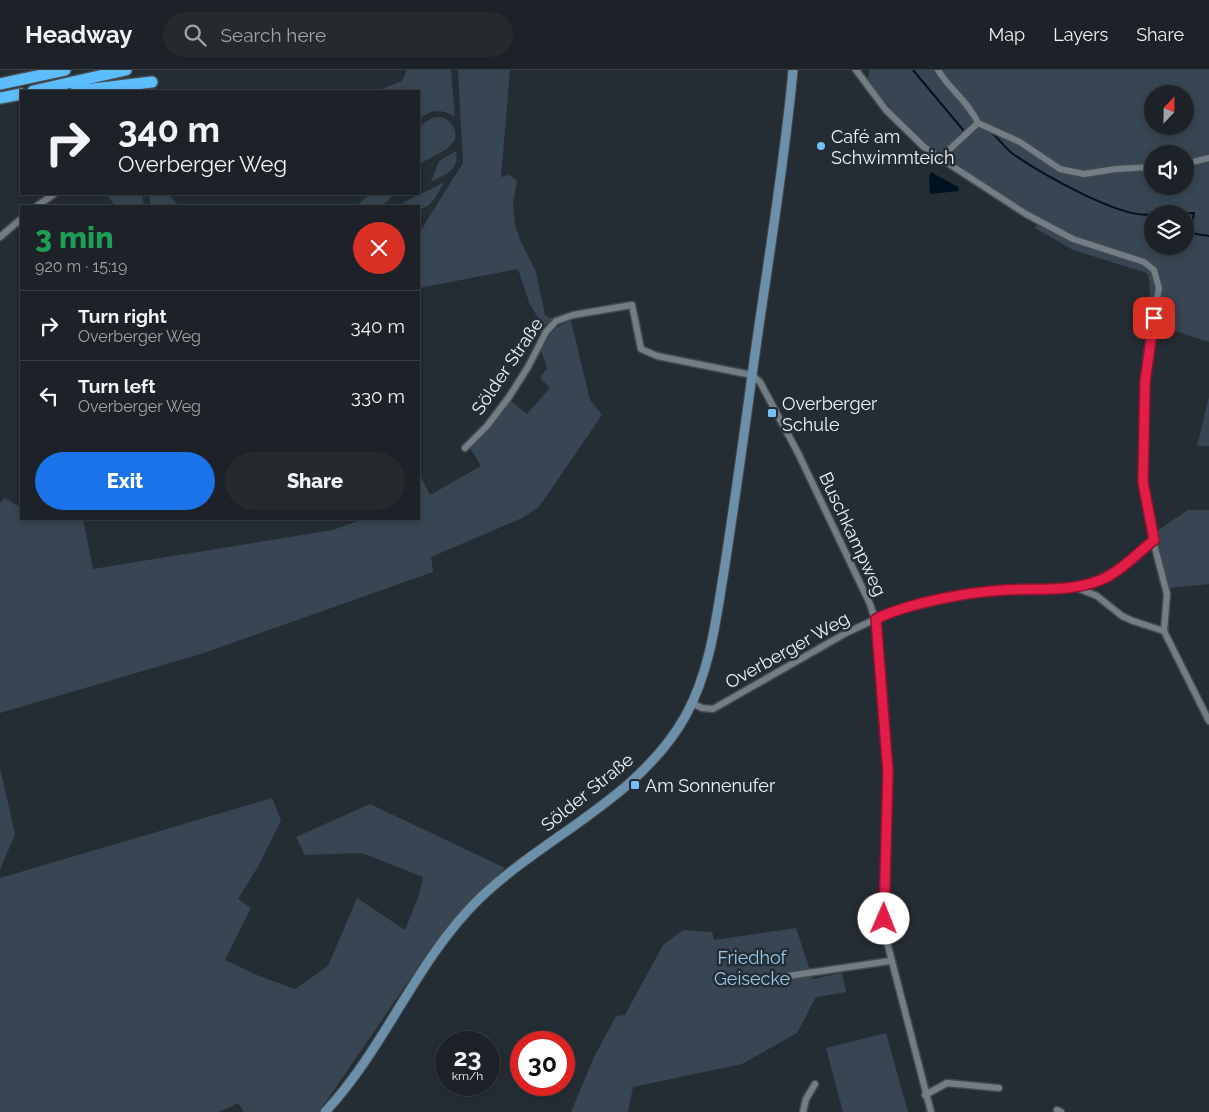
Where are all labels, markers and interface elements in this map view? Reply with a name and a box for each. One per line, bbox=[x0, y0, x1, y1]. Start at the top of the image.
search box bbox=[163, 12, 513, 57]
text: Headway bbox=[25, 20, 133, 49]
icon: search bbox=[181, 21, 209, 49]
text: Search here bbox=[221, 24, 326, 46]
text: Map bbox=[989, 24, 1025, 45]
text: Layers bbox=[1053, 24, 1108, 45]
text: Share bbox=[1136, 24, 1184, 45]
north arrow bbox=[1144, 85, 1194, 135]
map controls bbox=[1144, 85, 1194, 255]
text: 340 m bbox=[118, 109, 220, 150]
icon: right bbox=[35, 110, 100, 175]
place label: Café am Schwimmteich bbox=[831, 126, 954, 168]
marker: Café am Schwimmteich bbox=[815, 140, 827, 152]
button: sound bbox=[1144, 145, 1194, 195]
text: Overberger Weg bbox=[118, 151, 287, 177]
button: layers bbox=[1144, 205, 1194, 255]
text: 3 min bbox=[35, 220, 114, 255]
button: close bbox=[353, 222, 405, 274]
text: 920 m · 15:19 bbox=[35, 257, 127, 276]
pin bbox=[1133, 297, 1175, 339]
icon: arrive bbox=[1140, 304, 1168, 332]
text: Turn right bbox=[78, 305, 167, 327]
icon: right bbox=[35, 312, 63, 340]
street label: Sölder Straße bbox=[467, 313, 547, 418]
text: 340 m bbox=[351, 315, 405, 337]
text: Overberger Weg bbox=[78, 327, 201, 346]
text: Turn left bbox=[78, 375, 155, 397]
icon: left bbox=[35, 382, 63, 410]
text: 330 m bbox=[351, 385, 405, 407]
place label: Overberger Schule bbox=[782, 393, 878, 435]
text: Overberger Weg bbox=[78, 397, 201, 416]
marker: Overberger Schule bbox=[766, 407, 778, 419]
button: Exit bbox=[35, 452, 215, 510]
button: Share bbox=[225, 452, 405, 510]
street label: Buschkampweg bbox=[815, 469, 891, 599]
street label: Overberger Weg bbox=[721, 607, 853, 693]
street label: Sölder Straße bbox=[537, 748, 638, 835]
place label: Am Sonnenufer bbox=[645, 775, 776, 796]
marker: Am Sonnenufer bbox=[629, 779, 641, 791]
position arrow bbox=[857, 892, 909, 944]
park label: Friedhof Geisecke bbox=[714, 947, 791, 989]
speed limit sign: 30 bbox=[510, 1031, 575, 1096]
text: 23 bbox=[453, 1042, 482, 1072]
text: km/h bbox=[452, 1069, 483, 1083]

